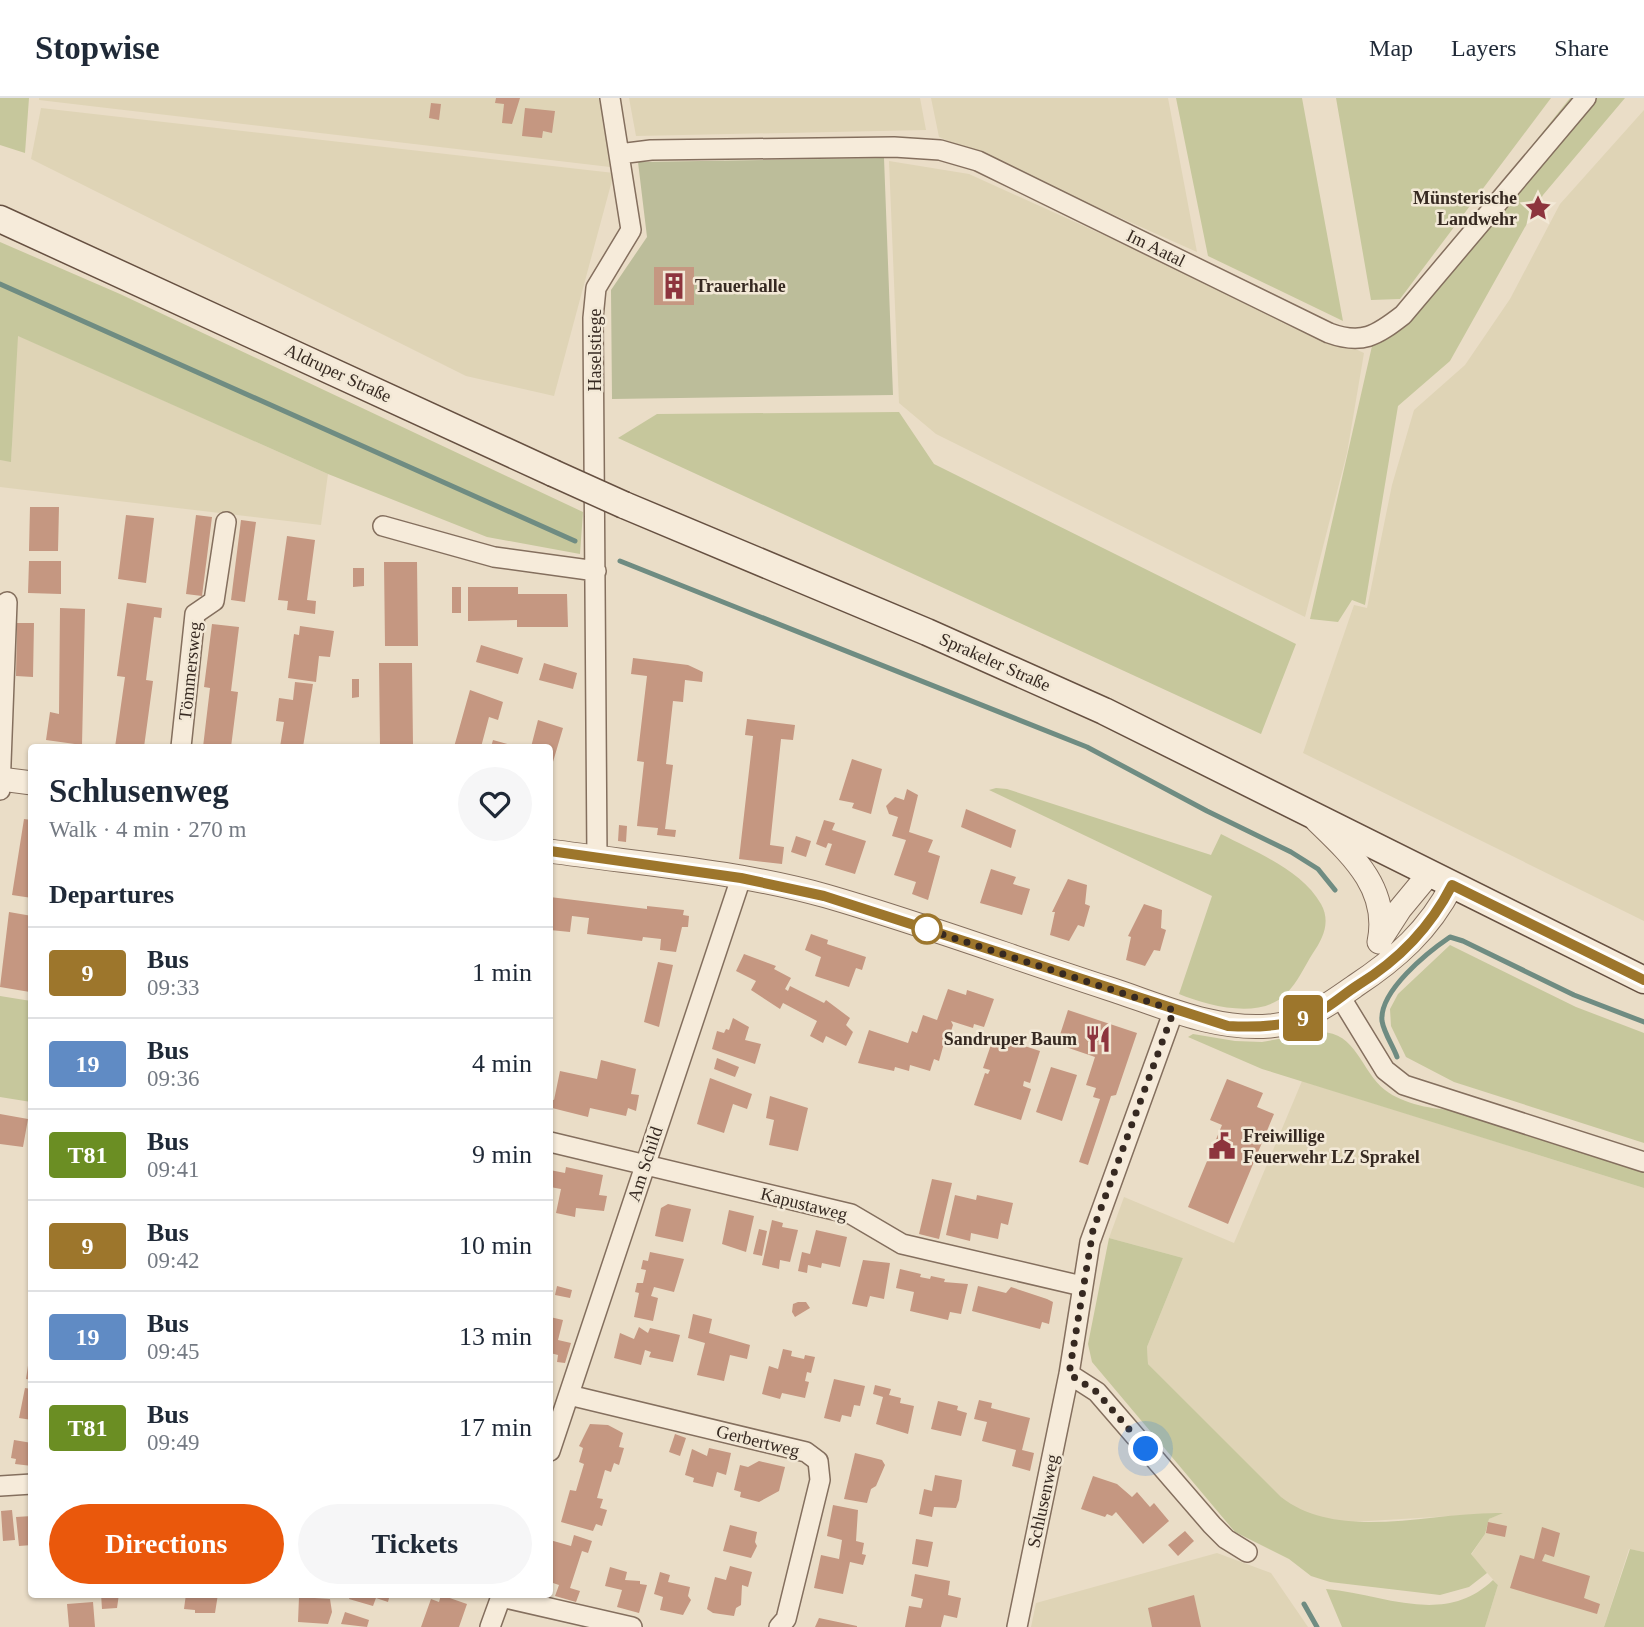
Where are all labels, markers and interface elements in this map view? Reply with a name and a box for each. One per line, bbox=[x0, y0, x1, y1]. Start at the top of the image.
text: Stopwise bbox=[35, 30, 160, 66]
text: Map bbox=[1369, 35, 1413, 61]
text: Layers bbox=[1451, 35, 1516, 61]
text: Share bbox=[1554, 35, 1609, 61]
place label: Münsterische Landwehr bbox=[1413, 188, 1517, 229]
place icon: Münsterische Landwehr bbox=[1523, 193, 1553, 223]
street label: Im Aatal bbox=[1124, 225, 1188, 271]
building icon: Trauerhalle bbox=[659, 271, 689, 301]
place label: Trauerhalle bbox=[695, 276, 786, 296]
street label: Haselstiege bbox=[585, 309, 605, 391]
street label: Aldruper Straße bbox=[281, 340, 395, 406]
street label: Tömmersweg bbox=[175, 621, 205, 721]
street label: Sprakeler Straße bbox=[936, 629, 1054, 695]
button: heart bbox=[458, 767, 532, 841]
text: Schlusenweg bbox=[49, 773, 229, 809]
text: Walk · 4 min · 270 m bbox=[49, 817, 246, 842]
text: Departures bbox=[49, 880, 174, 909]
unlabelled marker bbox=[912, 914, 942, 944]
text: Bus bbox=[147, 945, 189, 974]
text: 1 min bbox=[472, 958, 532, 987]
text: 9 bbox=[82, 960, 94, 986]
text: 09:33 bbox=[147, 975, 199, 1000]
line badge: 9 bbox=[1280, 995, 1326, 1041]
text: 9 bbox=[1297, 1005, 1309, 1031]
restaurant icon: Sandruper Baum bbox=[1083, 1024, 1113, 1054]
place label: Sandruper Baum bbox=[944, 1029, 1077, 1049]
text: Bus bbox=[147, 1036, 189, 1065]
text: 4 min bbox=[472, 1049, 532, 1078]
text: 19 bbox=[76, 1051, 100, 1077]
text: 09:36 bbox=[147, 1066, 199, 1091]
street label: Am Schild bbox=[624, 1124, 666, 1204]
place label: Freiwillige Feuerwehr LZ Sprakel bbox=[1243, 1126, 1420, 1167]
text: Bus bbox=[147, 1127, 189, 1156]
public building icon: Freiwillige Feuerwehr LZ Sprakel bbox=[1207, 1131, 1237, 1161]
text: 9 min bbox=[472, 1140, 532, 1169]
text: T81 bbox=[67, 1142, 108, 1168]
text: 09:41 bbox=[147, 1157, 199, 1182]
street label: Kapustaweg bbox=[758, 1184, 850, 1224]
text: Bus bbox=[147, 1218, 189, 1247]
text: 10 min bbox=[459, 1231, 532, 1260]
text: 9 bbox=[82, 1233, 94, 1259]
text: 09:42 bbox=[147, 1248, 199, 1273]
text: Bus bbox=[147, 1309, 189, 1338]
text: 13 min bbox=[459, 1322, 532, 1351]
text: 19 bbox=[76, 1324, 100, 1350]
text: 09:45 bbox=[147, 1339, 199, 1364]
text: Bus bbox=[147, 1400, 189, 1429]
text: 17 min bbox=[459, 1413, 532, 1442]
text: T81 bbox=[67, 1415, 108, 1441]
street label: Gerbertweg bbox=[714, 1421, 802, 1461]
text: 09:49 bbox=[147, 1430, 199, 1455]
your location bbox=[1128, 1431, 1163, 1466]
street label: Schlusenweg bbox=[1023, 1452, 1063, 1550]
button: Directions bbox=[49, 1504, 284, 1584]
button: Tickets bbox=[298, 1504, 532, 1584]

